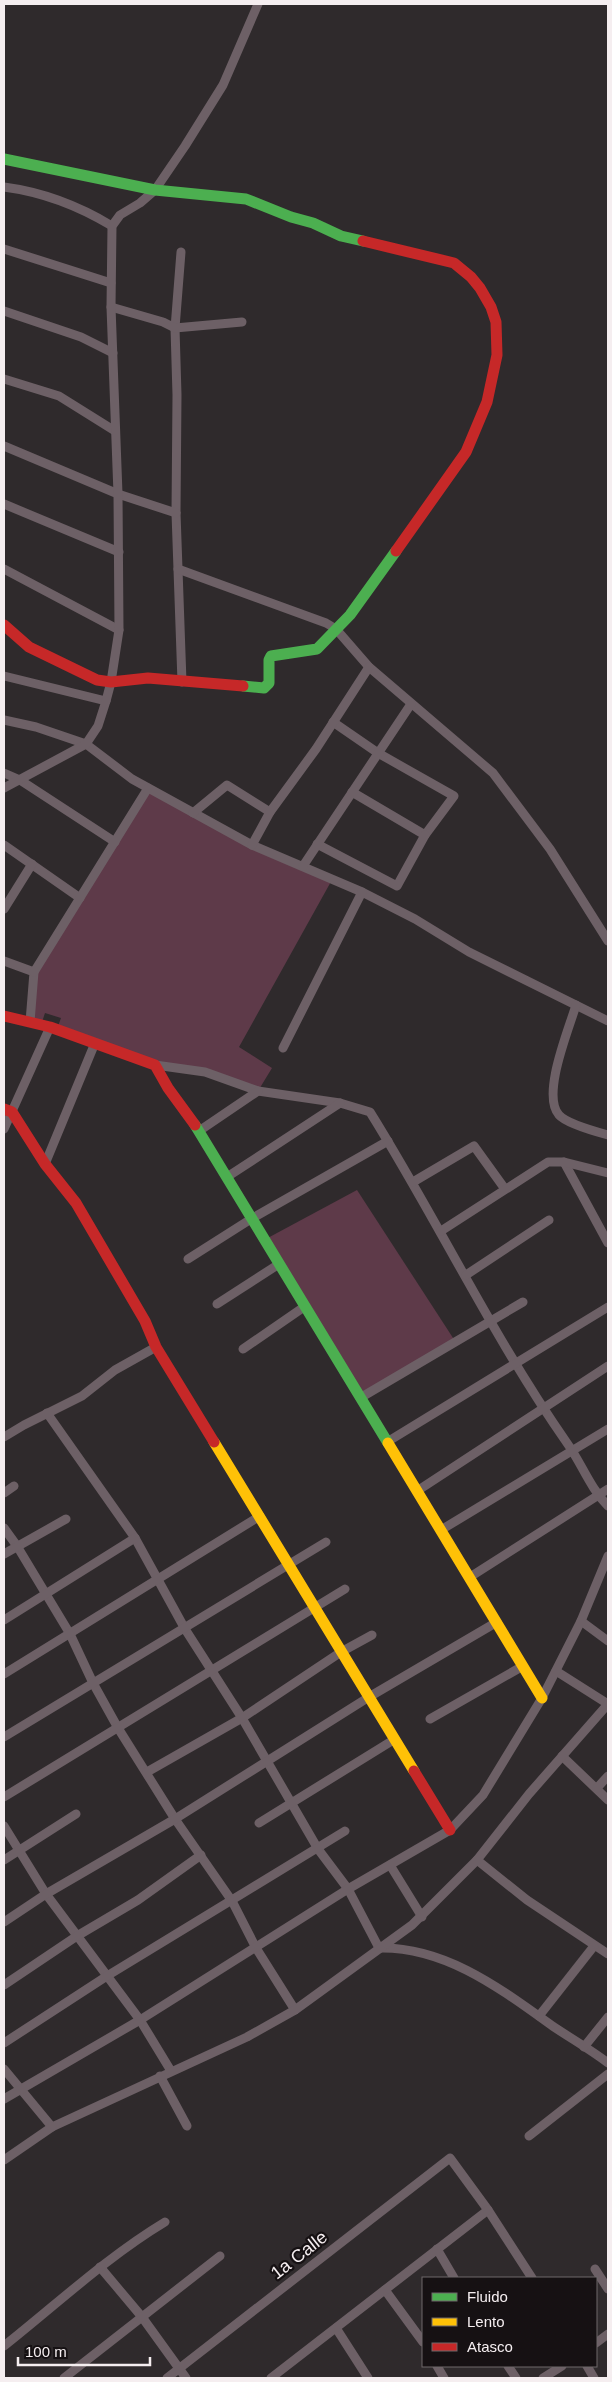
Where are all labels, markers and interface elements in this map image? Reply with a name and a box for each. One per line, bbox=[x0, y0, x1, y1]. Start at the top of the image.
street label: 1a Calle bbox=[267, 2227, 331, 2283]
legend bbox=[422, 2277, 597, 2367]
text: Fluido bbox=[467, 2288, 508, 2305]
text: Lento bbox=[467, 2313, 505, 2330]
scale bar bbox=[18, 2334, 150, 2366]
text: Atasco bbox=[467, 2338, 513, 2355]
text: 100 m bbox=[25, 2343, 67, 2360]

